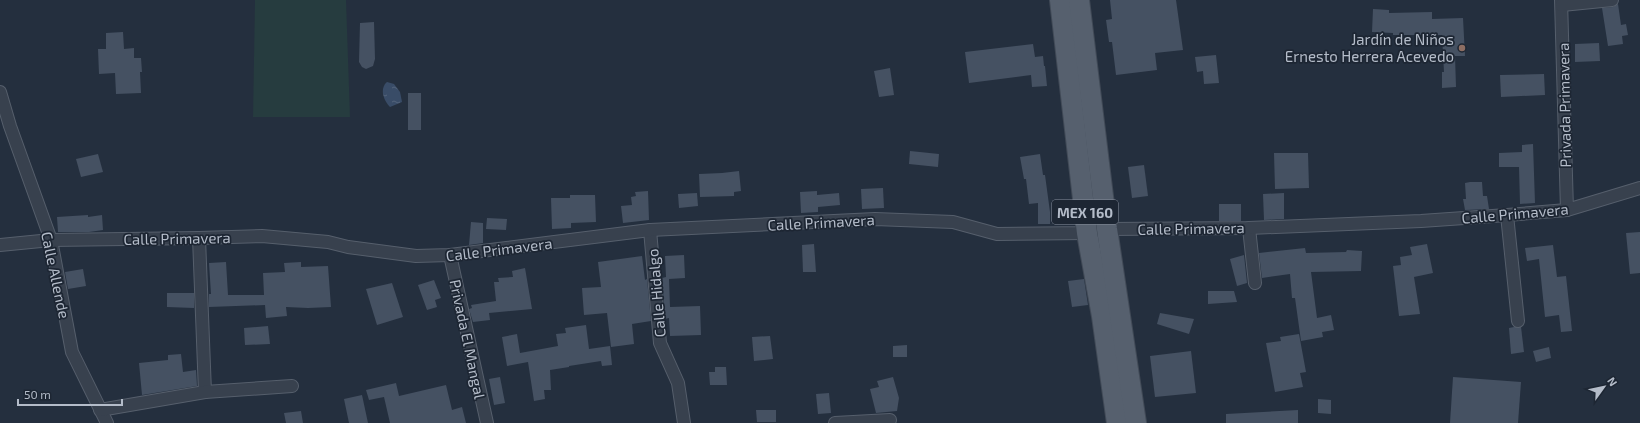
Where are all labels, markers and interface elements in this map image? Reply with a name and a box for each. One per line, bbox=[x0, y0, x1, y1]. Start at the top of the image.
place label: Jardín de Niños Ernesto Herrera Acevedo bbox=[1285, 30, 1454, 65]
street label: Privada Primavera bbox=[1554, 42, 1574, 168]
marker: Jardín de Niños Ernesto Herrera Acevedo bbox=[1457, 43, 1467, 53]
street label: Calle Primavera bbox=[1461, 199, 1569, 227]
road number: MEX 160 bbox=[1052, 200, 1118, 224]
street label: Calle Primavera bbox=[767, 210, 875, 234]
street label: Calle Primavera bbox=[1137, 218, 1245, 238]
street label: Calle Primavera bbox=[123, 228, 231, 248]
street label: Calle Allende bbox=[38, 230, 74, 320]
street label: Calle Primavera bbox=[445, 234, 553, 264]
street label: Calle Hidalgo bbox=[643, 248, 669, 338]
street label: Privada El Mangal bbox=[447, 278, 490, 401]
north arrow bbox=[1584, 367, 1624, 407]
text: N bbox=[1605, 374, 1620, 388]
scale bar bbox=[18, 381, 122, 407]
text: 50 m bbox=[24, 387, 51, 401]

